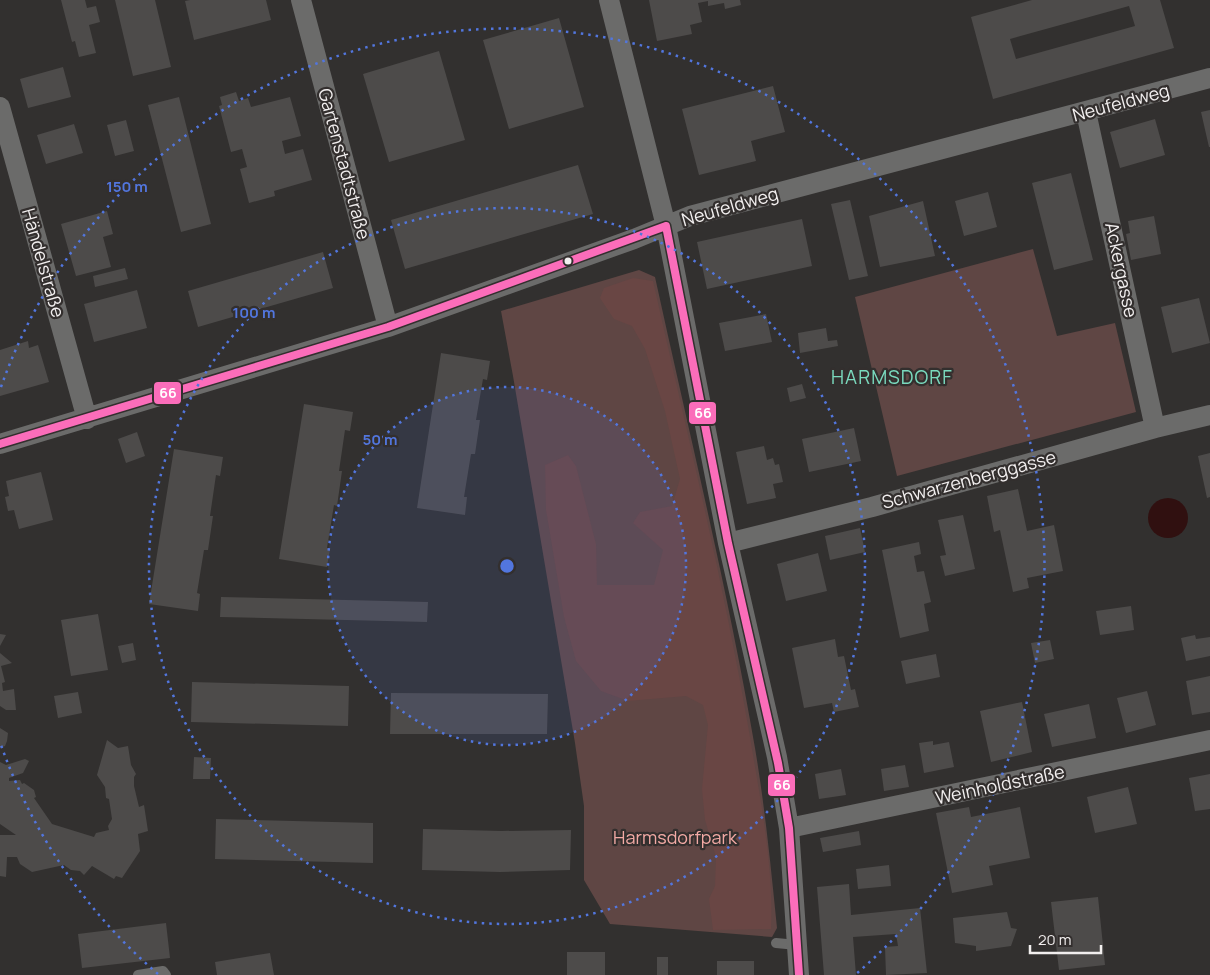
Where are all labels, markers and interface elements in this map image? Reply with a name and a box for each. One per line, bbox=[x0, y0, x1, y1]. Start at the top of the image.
street label: Neufeldweg bbox=[1070, 78, 1172, 127]
street label: Gartenstadtstraße bbox=[313, 85, 377, 242]
text: 150 m bbox=[106, 176, 148, 197]
street label: Neufeldweg bbox=[679, 181, 781, 231]
street label: Händelstraße bbox=[17, 205, 71, 320]
street label: Ackergasse bbox=[1100, 220, 1144, 320]
unlabelled marker bbox=[563, 256, 573, 266]
text: 100 m bbox=[233, 302, 275, 323]
district label: HARMSDORF bbox=[831, 364, 953, 390]
line badge: 66 bbox=[153, 381, 182, 405]
text: 66 bbox=[159, 383, 177, 402]
line badge: 66 bbox=[688, 401, 717, 425]
text: 66 bbox=[694, 403, 712, 422]
text: 50 m bbox=[362, 429, 398, 450]
street label: Schwarzenberggasse bbox=[879, 444, 1058, 514]
centre of rings bbox=[498, 557, 516, 575]
street label: Weinholdstraße bbox=[933, 759, 1067, 809]
line badge: 66 bbox=[767, 773, 796, 797]
text: 66 bbox=[773, 775, 791, 794]
park label: Harmsdorfpark bbox=[613, 825, 738, 849]
scale bar bbox=[1030, 922, 1101, 954]
text: 20 m bbox=[1038, 929, 1071, 950]

